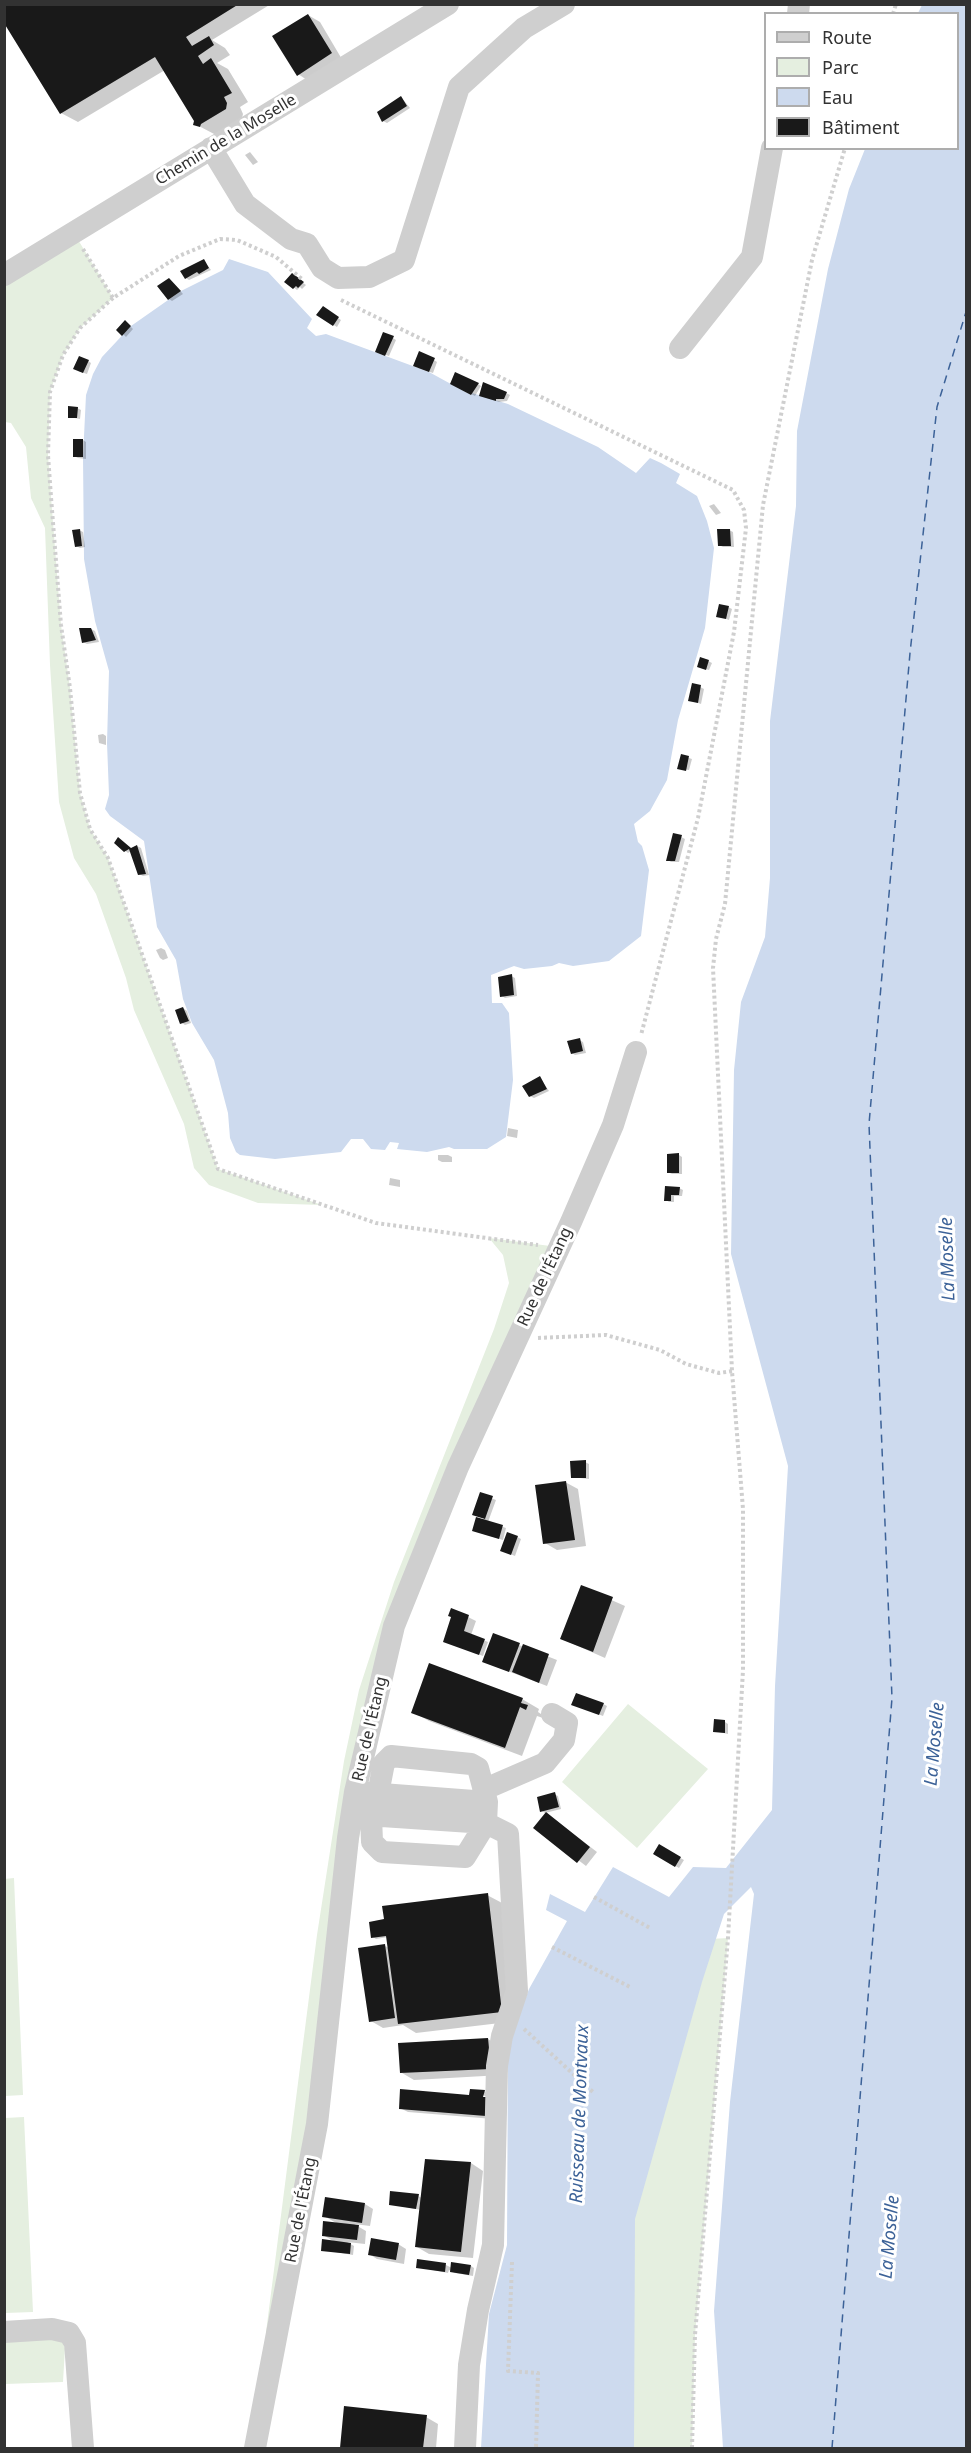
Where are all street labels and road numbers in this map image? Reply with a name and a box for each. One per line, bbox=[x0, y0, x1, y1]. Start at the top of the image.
street label: Chemin de la Moselle bbox=[152, 90, 300, 190]
street label: Rue de l'Étang bbox=[514, 1224, 576, 1330]
street label: Rue de l'Étang bbox=[349, 1675, 391, 1783]
street label: Rue de l'Étang bbox=[281, 2156, 321, 2264]

